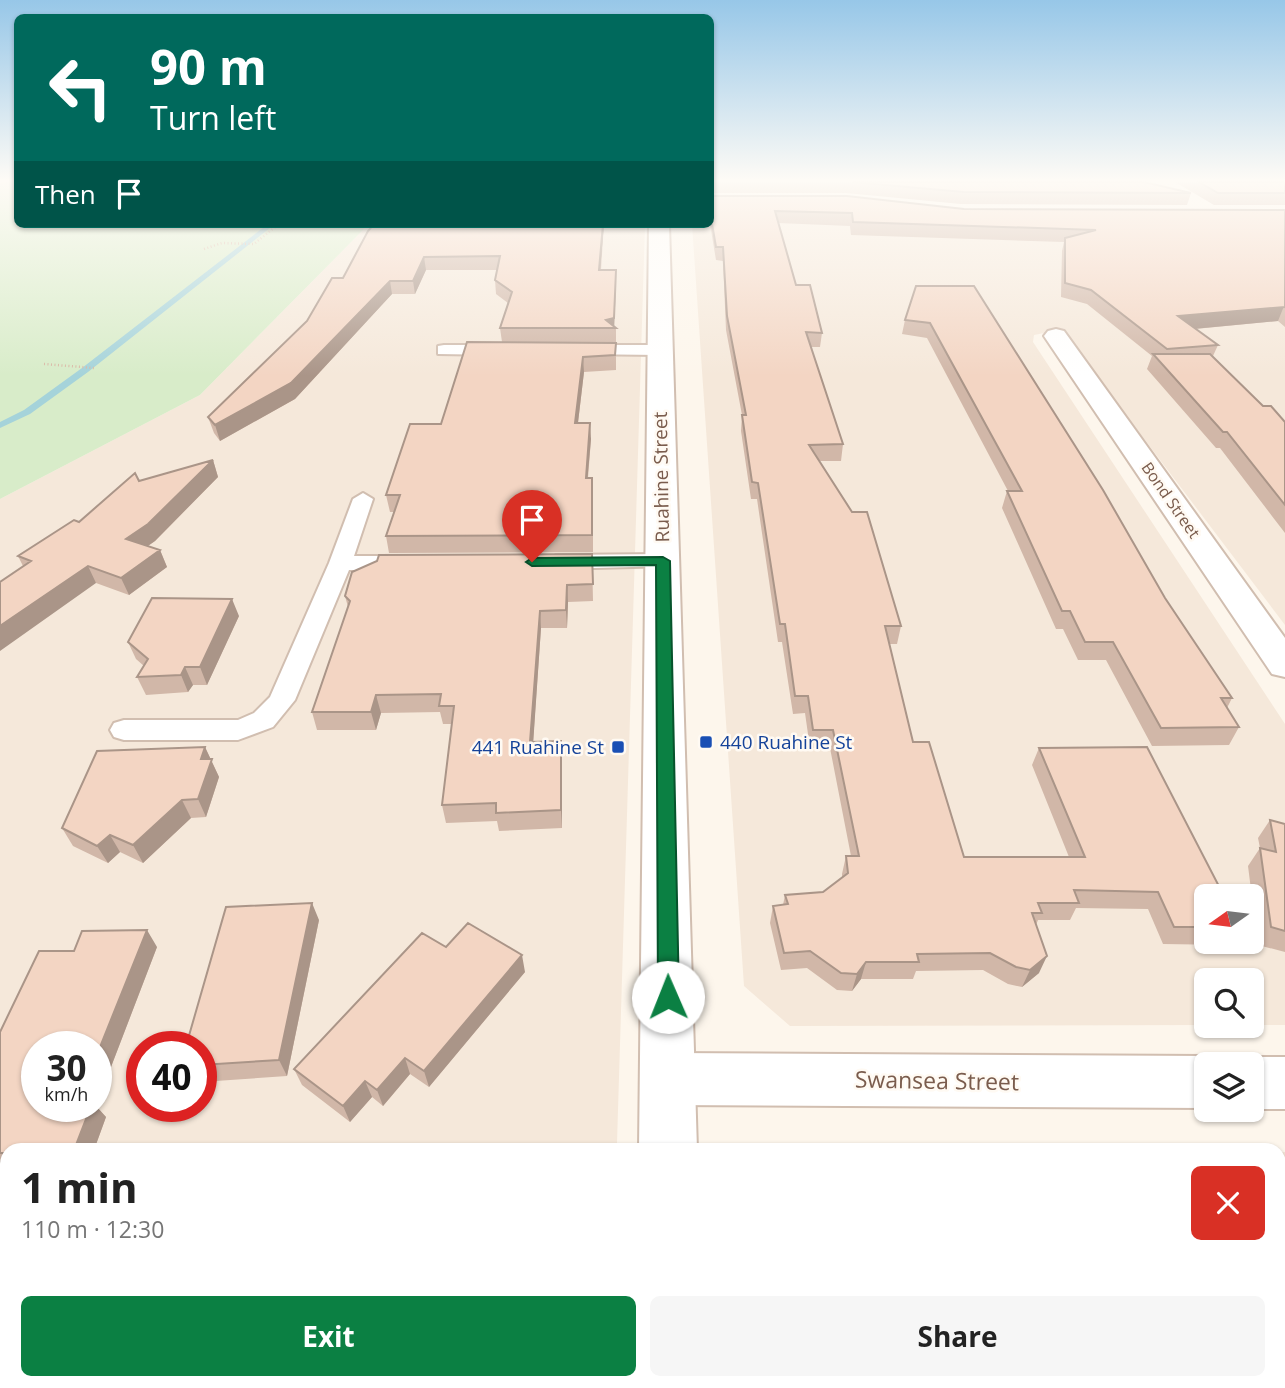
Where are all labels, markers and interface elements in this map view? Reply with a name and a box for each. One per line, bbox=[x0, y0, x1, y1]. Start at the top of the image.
text: 90 m bbox=[150, 33, 267, 99]
icon: left bbox=[35, 42, 126, 133]
text: Turn left bbox=[150, 96, 276, 139]
icon: arrive bbox=[110, 175, 148, 213]
text: Then bbox=[35, 176, 96, 212]
street label: Ruahine Street bbox=[647, 411, 675, 543]
street label: Bond Street bbox=[1137, 457, 1206, 543]
pin bbox=[502, 490, 562, 562]
icon: arrive bbox=[513, 501, 551, 539]
place label: 440 Ruahine St bbox=[720, 729, 853, 755]
place label: 441 Ruahine St bbox=[472, 734, 604, 760]
marker: 440 Ruahine St bbox=[698, 734, 714, 750]
marker: 441 Ruahine St bbox=[610, 739, 626, 755]
north arrow bbox=[1194, 884, 1264, 954]
map controls bbox=[1194, 884, 1264, 1122]
position arrow bbox=[631, 960, 705, 1034]
button: search bbox=[1194, 968, 1264, 1038]
speed limit sign: 40 bbox=[126, 1031, 217, 1122]
text: 30 bbox=[46, 1044, 87, 1091]
button: layers bbox=[1194, 1052, 1264, 1122]
street label: Swansea Street bbox=[855, 1063, 1019, 1097]
text: km/h bbox=[45, 1082, 88, 1106]
text: 1 min bbox=[21, 1158, 138, 1215]
button: close bbox=[1191, 1166, 1265, 1240]
text: 110 m · 12:30 bbox=[21, 1213, 164, 1245]
button: Exit bbox=[21, 1296, 636, 1376]
button: Share bbox=[650, 1296, 1265, 1376]

